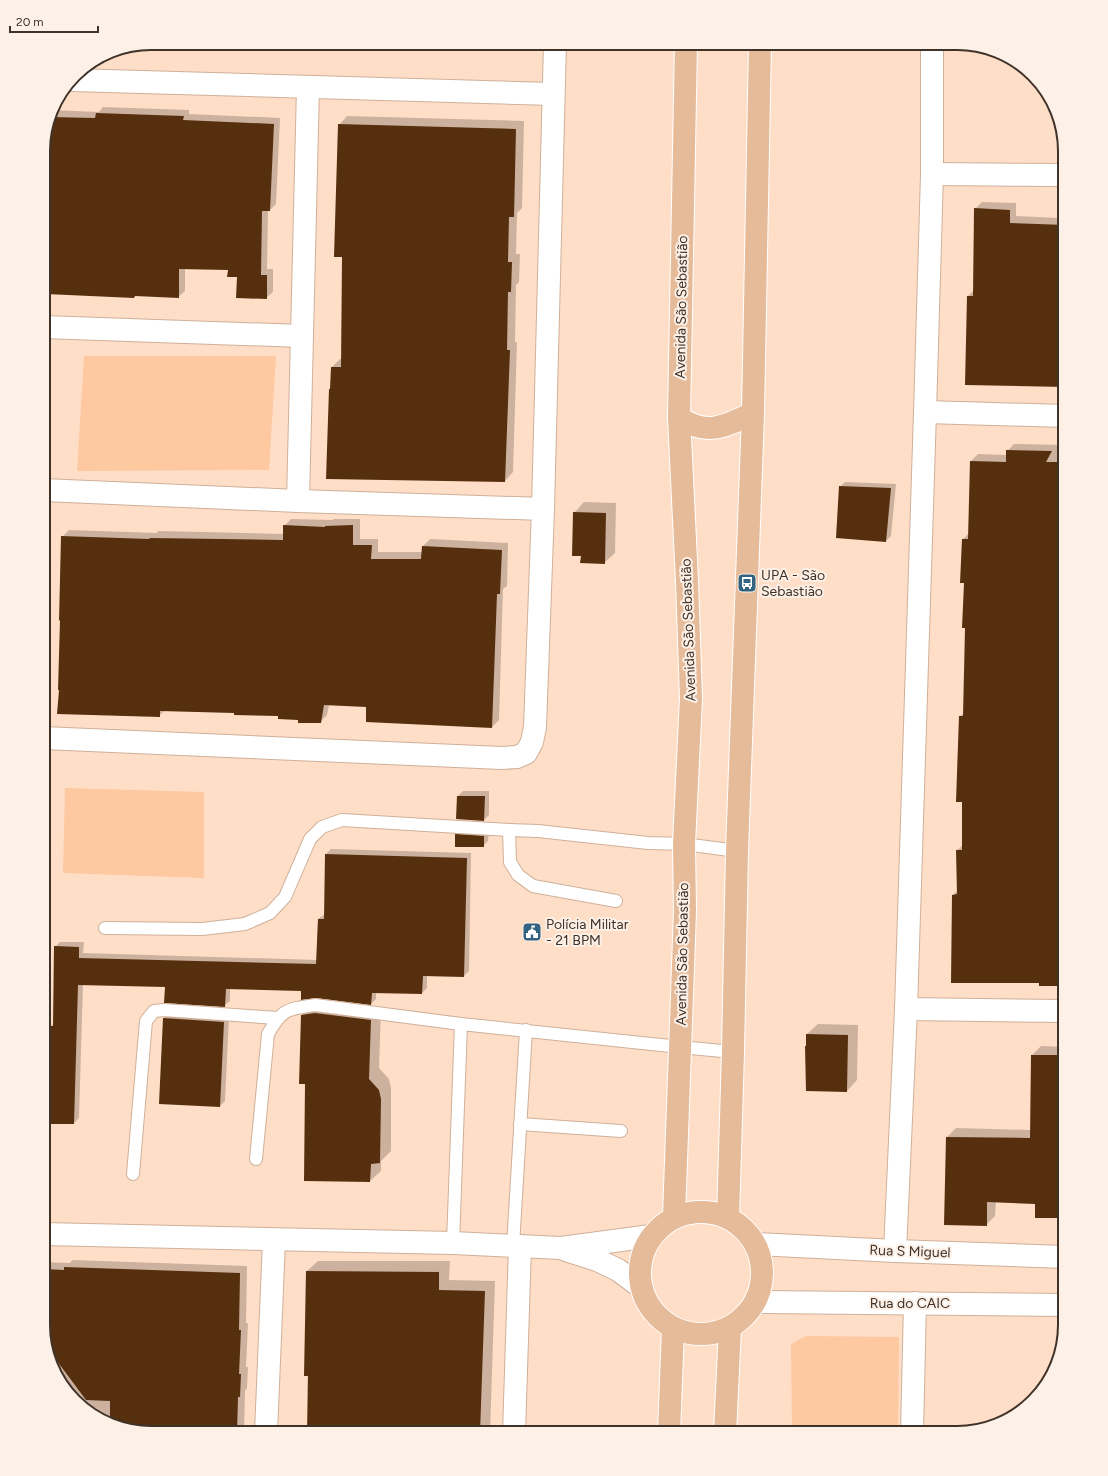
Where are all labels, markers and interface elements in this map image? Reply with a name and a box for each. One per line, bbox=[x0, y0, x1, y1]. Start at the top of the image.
scale bar bbox=[10, 8, 98, 34]
text: 20 m bbox=[16, 15, 44, 29]
street label: Avenida São Sebastião bbox=[672, 235, 691, 379]
street label: Avenida São Sebastião bbox=[678, 558, 699, 702]
place label: UPA - São Sebastião bbox=[761, 567, 825, 600]
bus stop icon: UPA - São Sebastião bbox=[736, 572, 758, 594]
street label: Avenida São Sebastião bbox=[673, 882, 692, 1026]
place label: Polícia Militar - 21 BPM bbox=[546, 916, 629, 949]
public building icon: Polícia Militar - 21 BPM bbox=[521, 921, 543, 943]
street label: Rua S Miguel bbox=[869, 1242, 951, 1261]
street label: Rua do CAIC bbox=[870, 1295, 950, 1312]

